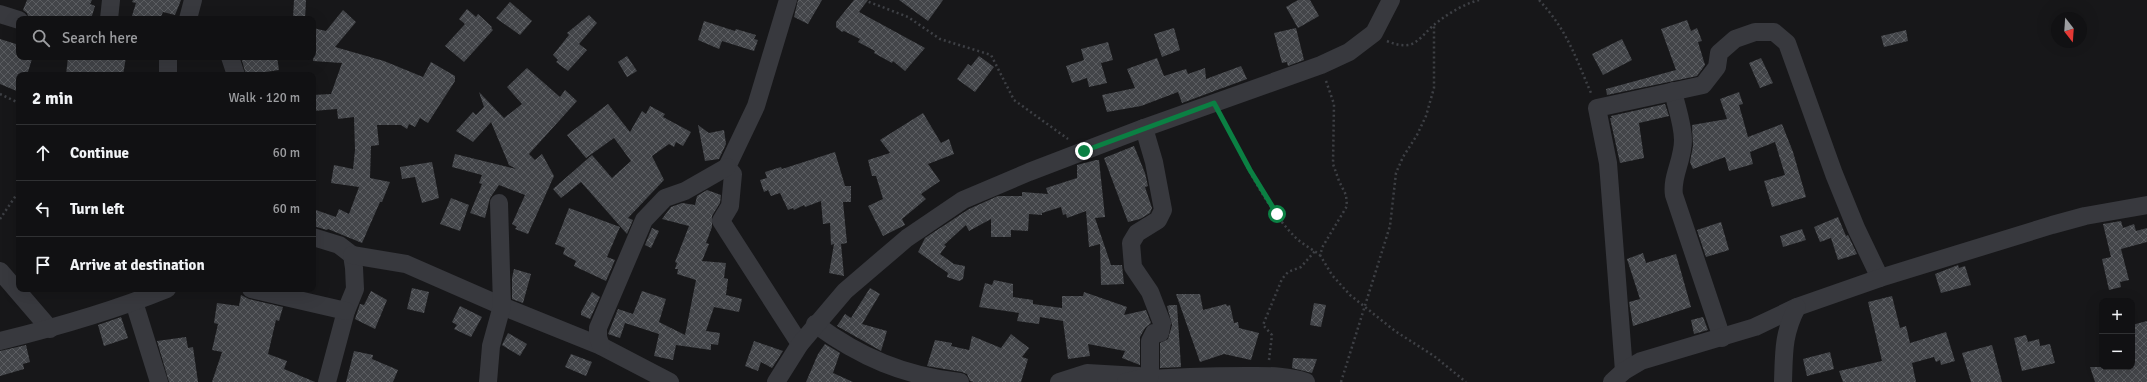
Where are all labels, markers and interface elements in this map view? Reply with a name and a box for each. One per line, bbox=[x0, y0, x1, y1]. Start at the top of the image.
north arrow bbox=[2051, 12, 2087, 48]
search box bbox=[16, 16, 316, 60]
icon: search bbox=[30, 27, 52, 49]
text: Search here bbox=[62, 29, 138, 47]
text: 2 min bbox=[32, 88, 73, 109]
text: Walk · 120 m bbox=[229, 90, 300, 106]
icon: ahead bbox=[32, 142, 54, 164]
route end bbox=[1075, 142, 1093, 160]
text: Continue bbox=[70, 144, 129, 162]
text: 60 m bbox=[273, 145, 300, 161]
icon: left bbox=[32, 198, 54, 220]
text: Turn left bbox=[70, 200, 124, 218]
text: 60 m bbox=[273, 201, 300, 217]
route start bbox=[1268, 205, 1286, 223]
icon: arrive bbox=[32, 254, 54, 276]
text: Arrive at destination bbox=[70, 256, 205, 274]
map controls bbox=[2099, 298, 2135, 370]
button: + bbox=[2099, 298, 2135, 334]
button: − bbox=[2099, 334, 2135, 370]

